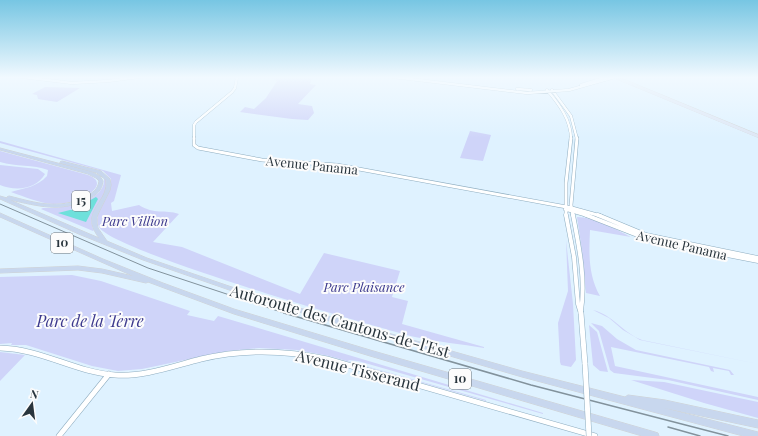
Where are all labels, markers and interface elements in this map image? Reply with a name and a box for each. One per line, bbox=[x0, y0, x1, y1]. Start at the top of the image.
street label: Avenue Panama bbox=[264, 151, 359, 178]
road number: 15 bbox=[72, 191, 90, 211]
park label: Parc Villion bbox=[101, 212, 168, 229]
street label: Avenue Panama bbox=[634, 226, 730, 263]
road number: 10 bbox=[51, 233, 73, 253]
park label: Parc Plaisance bbox=[323, 278, 405, 295]
street label: Autoroute des Cantons-de-l'Est bbox=[227, 279, 453, 362]
park label: Parc de la Terre bbox=[35, 310, 144, 331]
street label: Avenue Tisserand bbox=[293, 344, 422, 395]
road number: 10 bbox=[449, 369, 471, 389]
north arrow bbox=[12, 384, 52, 424]
text: N bbox=[29, 386, 40, 402]

